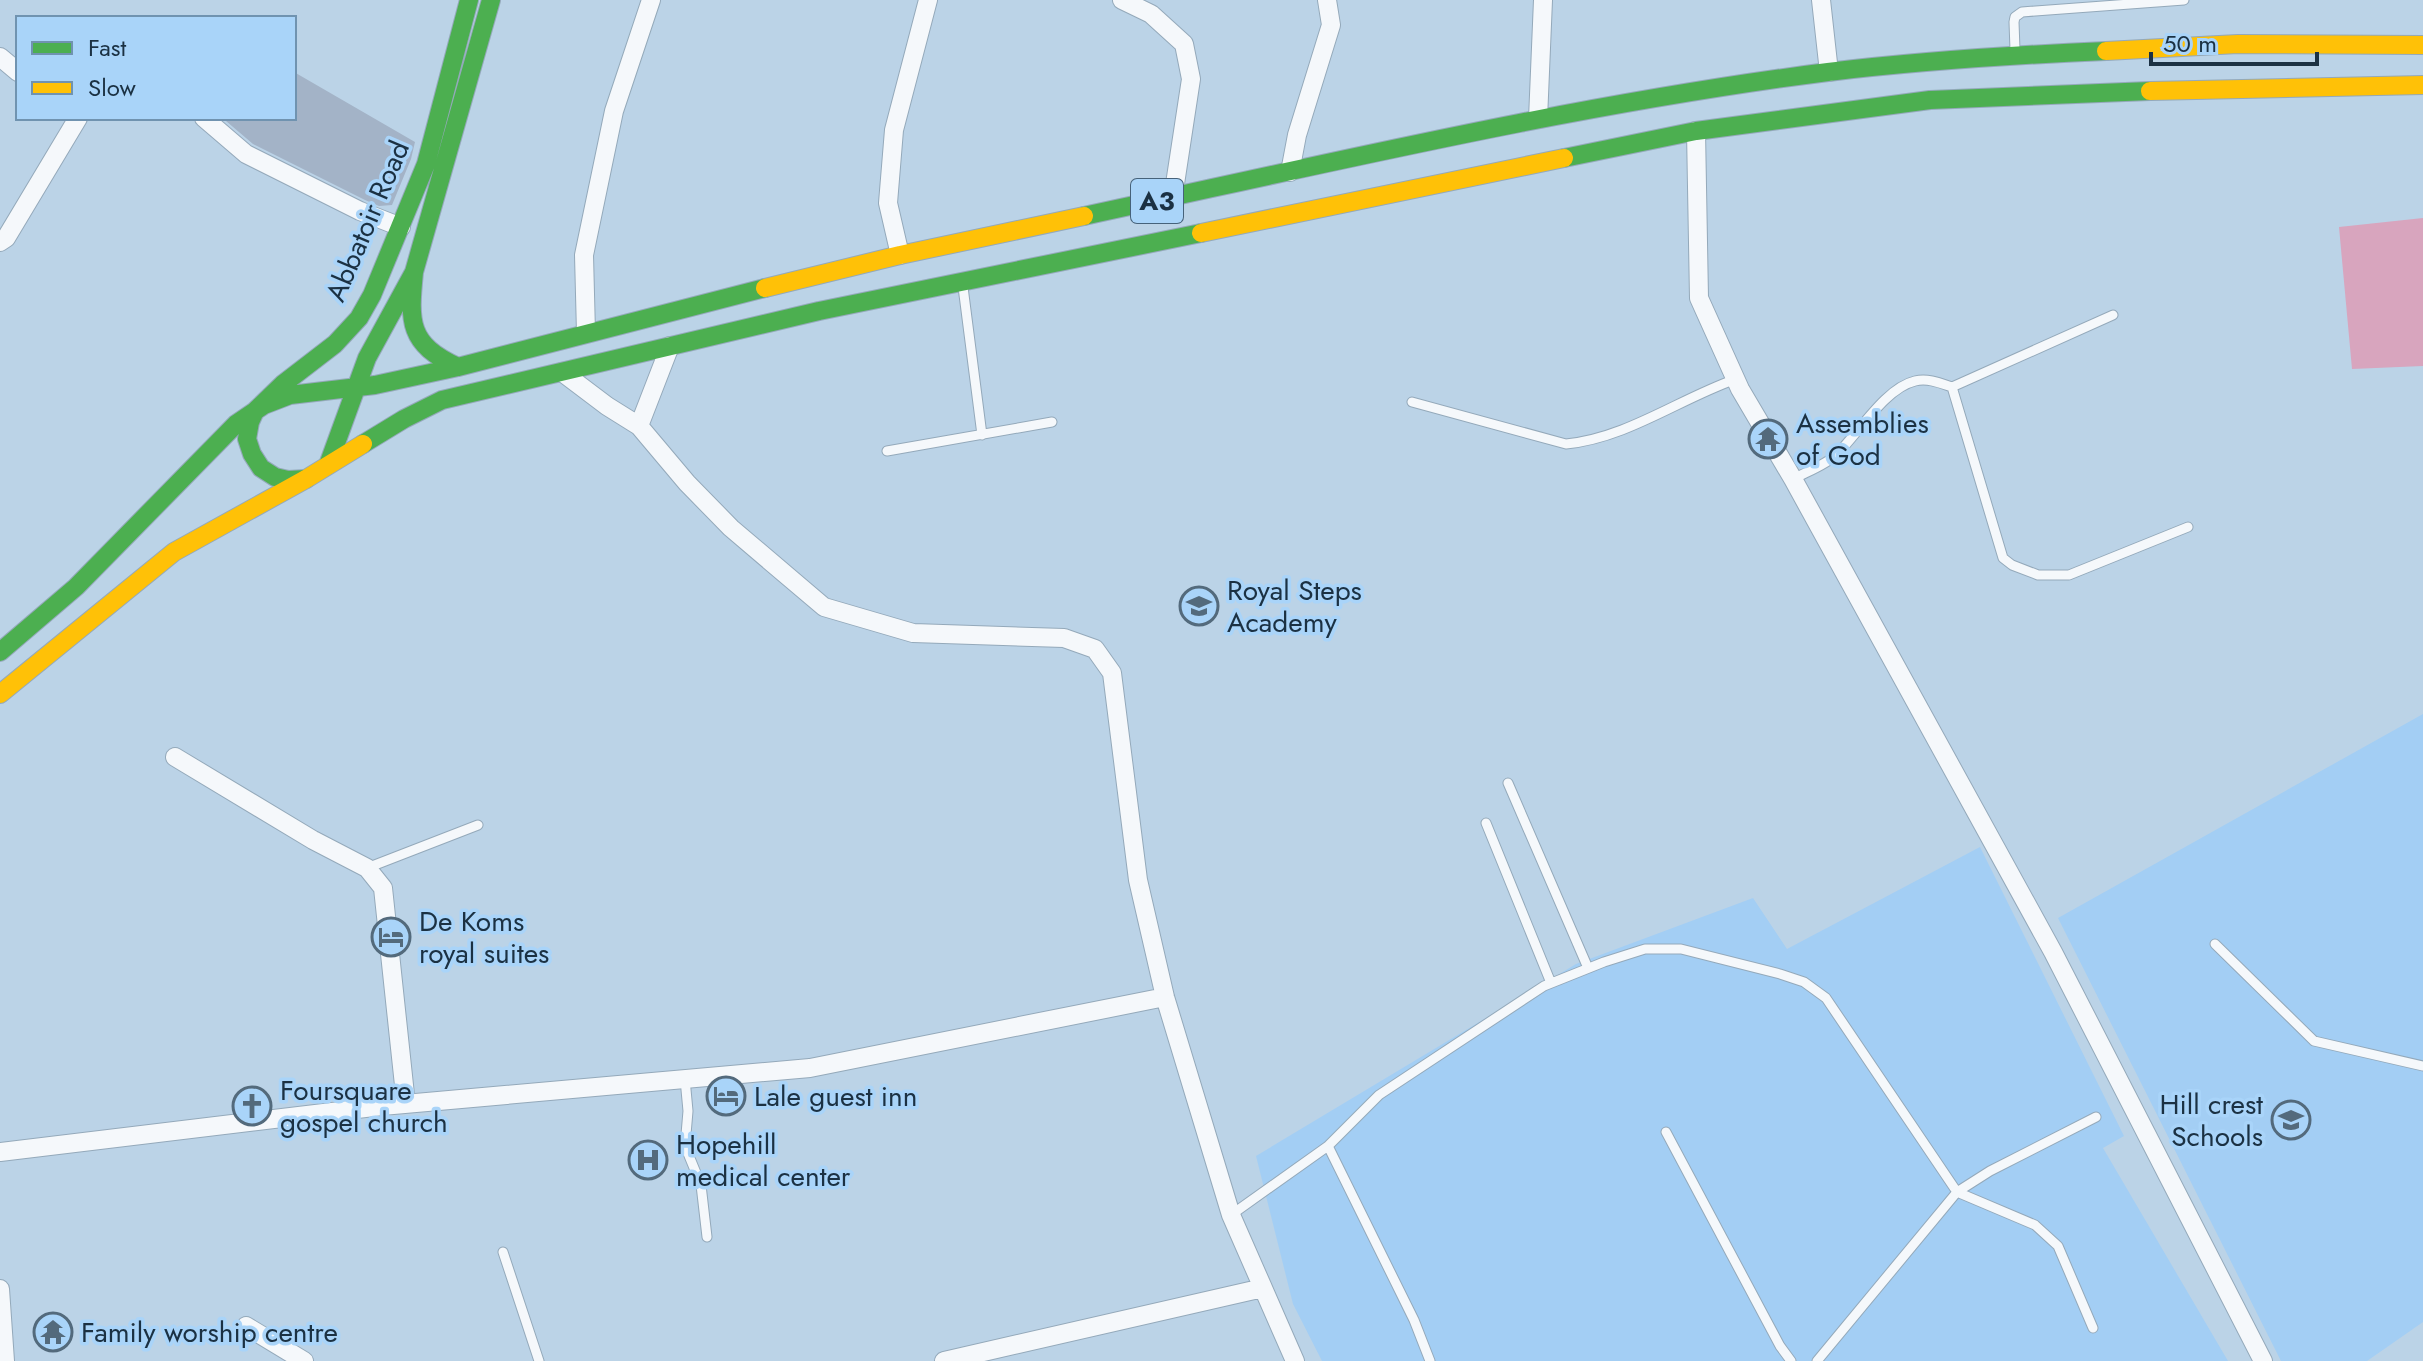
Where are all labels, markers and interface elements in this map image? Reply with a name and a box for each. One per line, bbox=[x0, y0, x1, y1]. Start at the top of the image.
legend bbox=[16, 16, 296, 120]
scale bar bbox=[2151, 16, 2317, 66]
text: 50 m bbox=[2163, 26, 2217, 61]
text: Fast bbox=[88, 30, 126, 65]
text: Slow bbox=[88, 70, 136, 105]
street label: Abbatoir Road bbox=[315, 134, 420, 308]
road number: A3 bbox=[1131, 179, 1183, 223]
place label: Assemblies of God bbox=[1796, 403, 1929, 476]
temple icon: Assemblies of God bbox=[1747, 418, 1789, 460]
place label: Royal Steps Academy bbox=[1227, 570, 1362, 643]
school or university icon: Royal Steps Academy bbox=[1178, 585, 1220, 627]
place label: De Koms royal suites bbox=[419, 901, 549, 974]
hotel icon: De Koms royal suites bbox=[370, 916, 412, 958]
place label: Foursquare gospel church bbox=[280, 1070, 448, 1143]
hotel icon: Lale guest inn bbox=[705, 1075, 747, 1117]
place label: Lale guest inn bbox=[754, 1076, 918, 1117]
place label: Hill crest Schools bbox=[2159, 1084, 2263, 1157]
church icon: Foursquare gospel church bbox=[231, 1085, 273, 1127]
school or university icon: Hill crest Schools bbox=[2270, 1099, 2312, 1141]
place label: Hopehill medical center bbox=[676, 1124, 851, 1197]
hospital icon: Hopehill medical center bbox=[627, 1139, 669, 1181]
temple icon: Family worship centre bbox=[32, 1311, 74, 1353]
place label: Family worship centre bbox=[81, 1312, 338, 1353]

